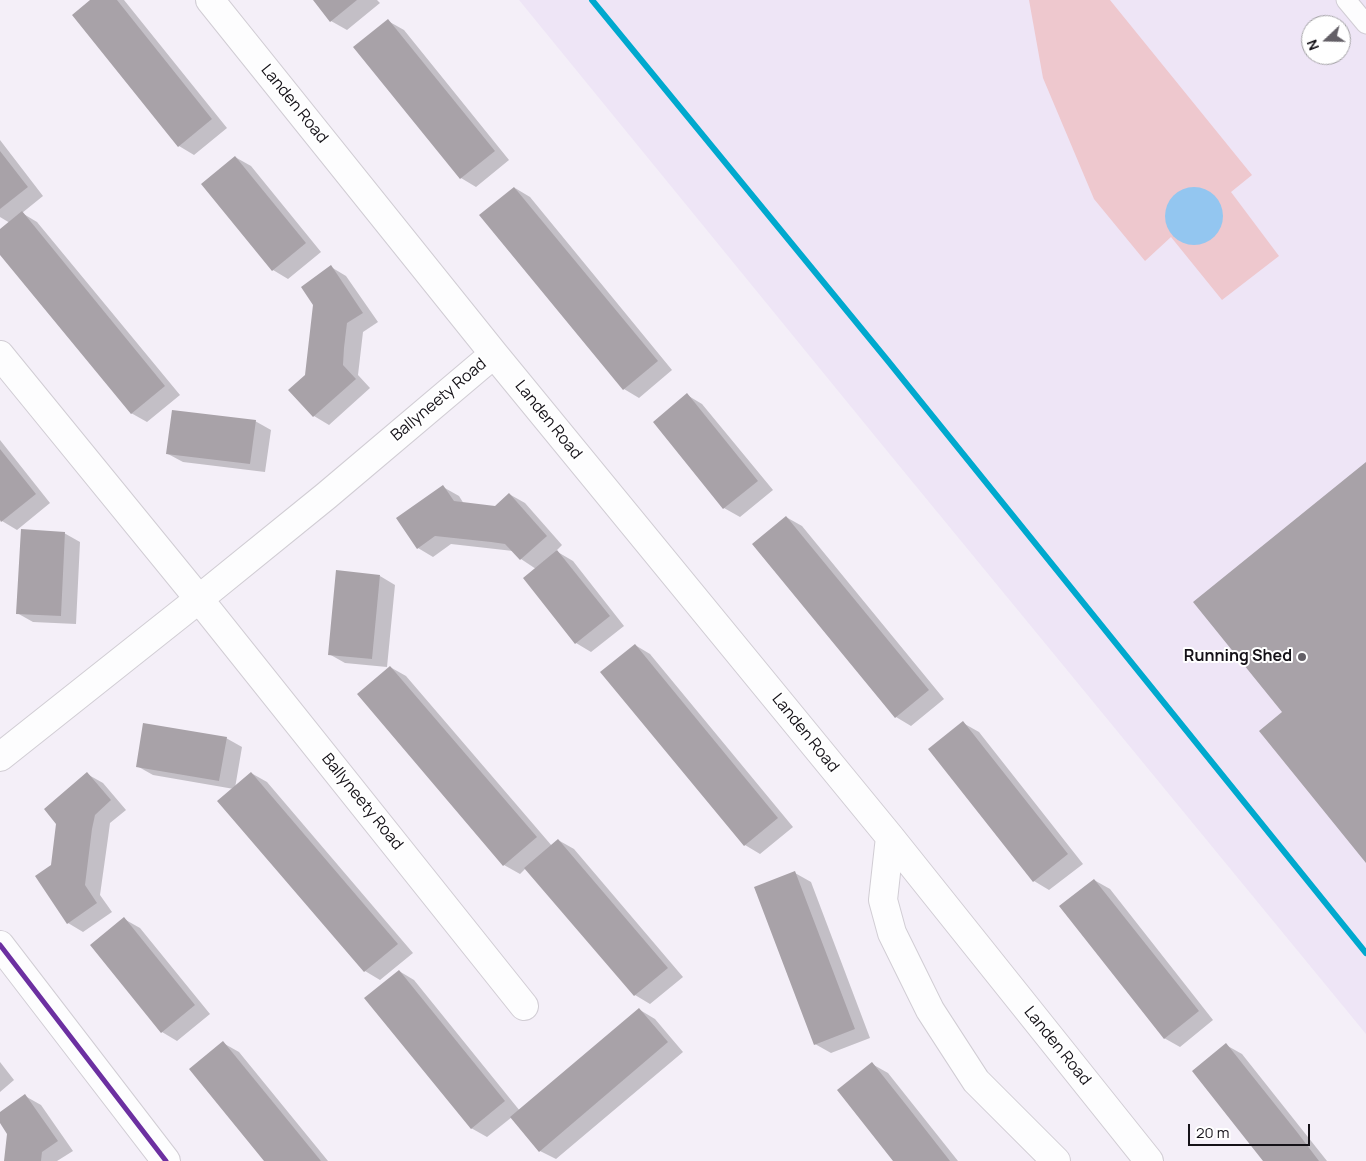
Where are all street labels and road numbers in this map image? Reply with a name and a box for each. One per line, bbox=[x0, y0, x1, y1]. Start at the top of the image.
street label: Landen Road bbox=[256, 61, 332, 147]
street label: Ballyneety Road bbox=[387, 355, 491, 445]
street label: Landen Road bbox=[510, 377, 586, 463]
street label: Landen Road bbox=[767, 690, 843, 776]
street label: Ballyneety Road bbox=[317, 750, 407, 854]
street label: Landen Road bbox=[1019, 1003, 1095, 1089]

